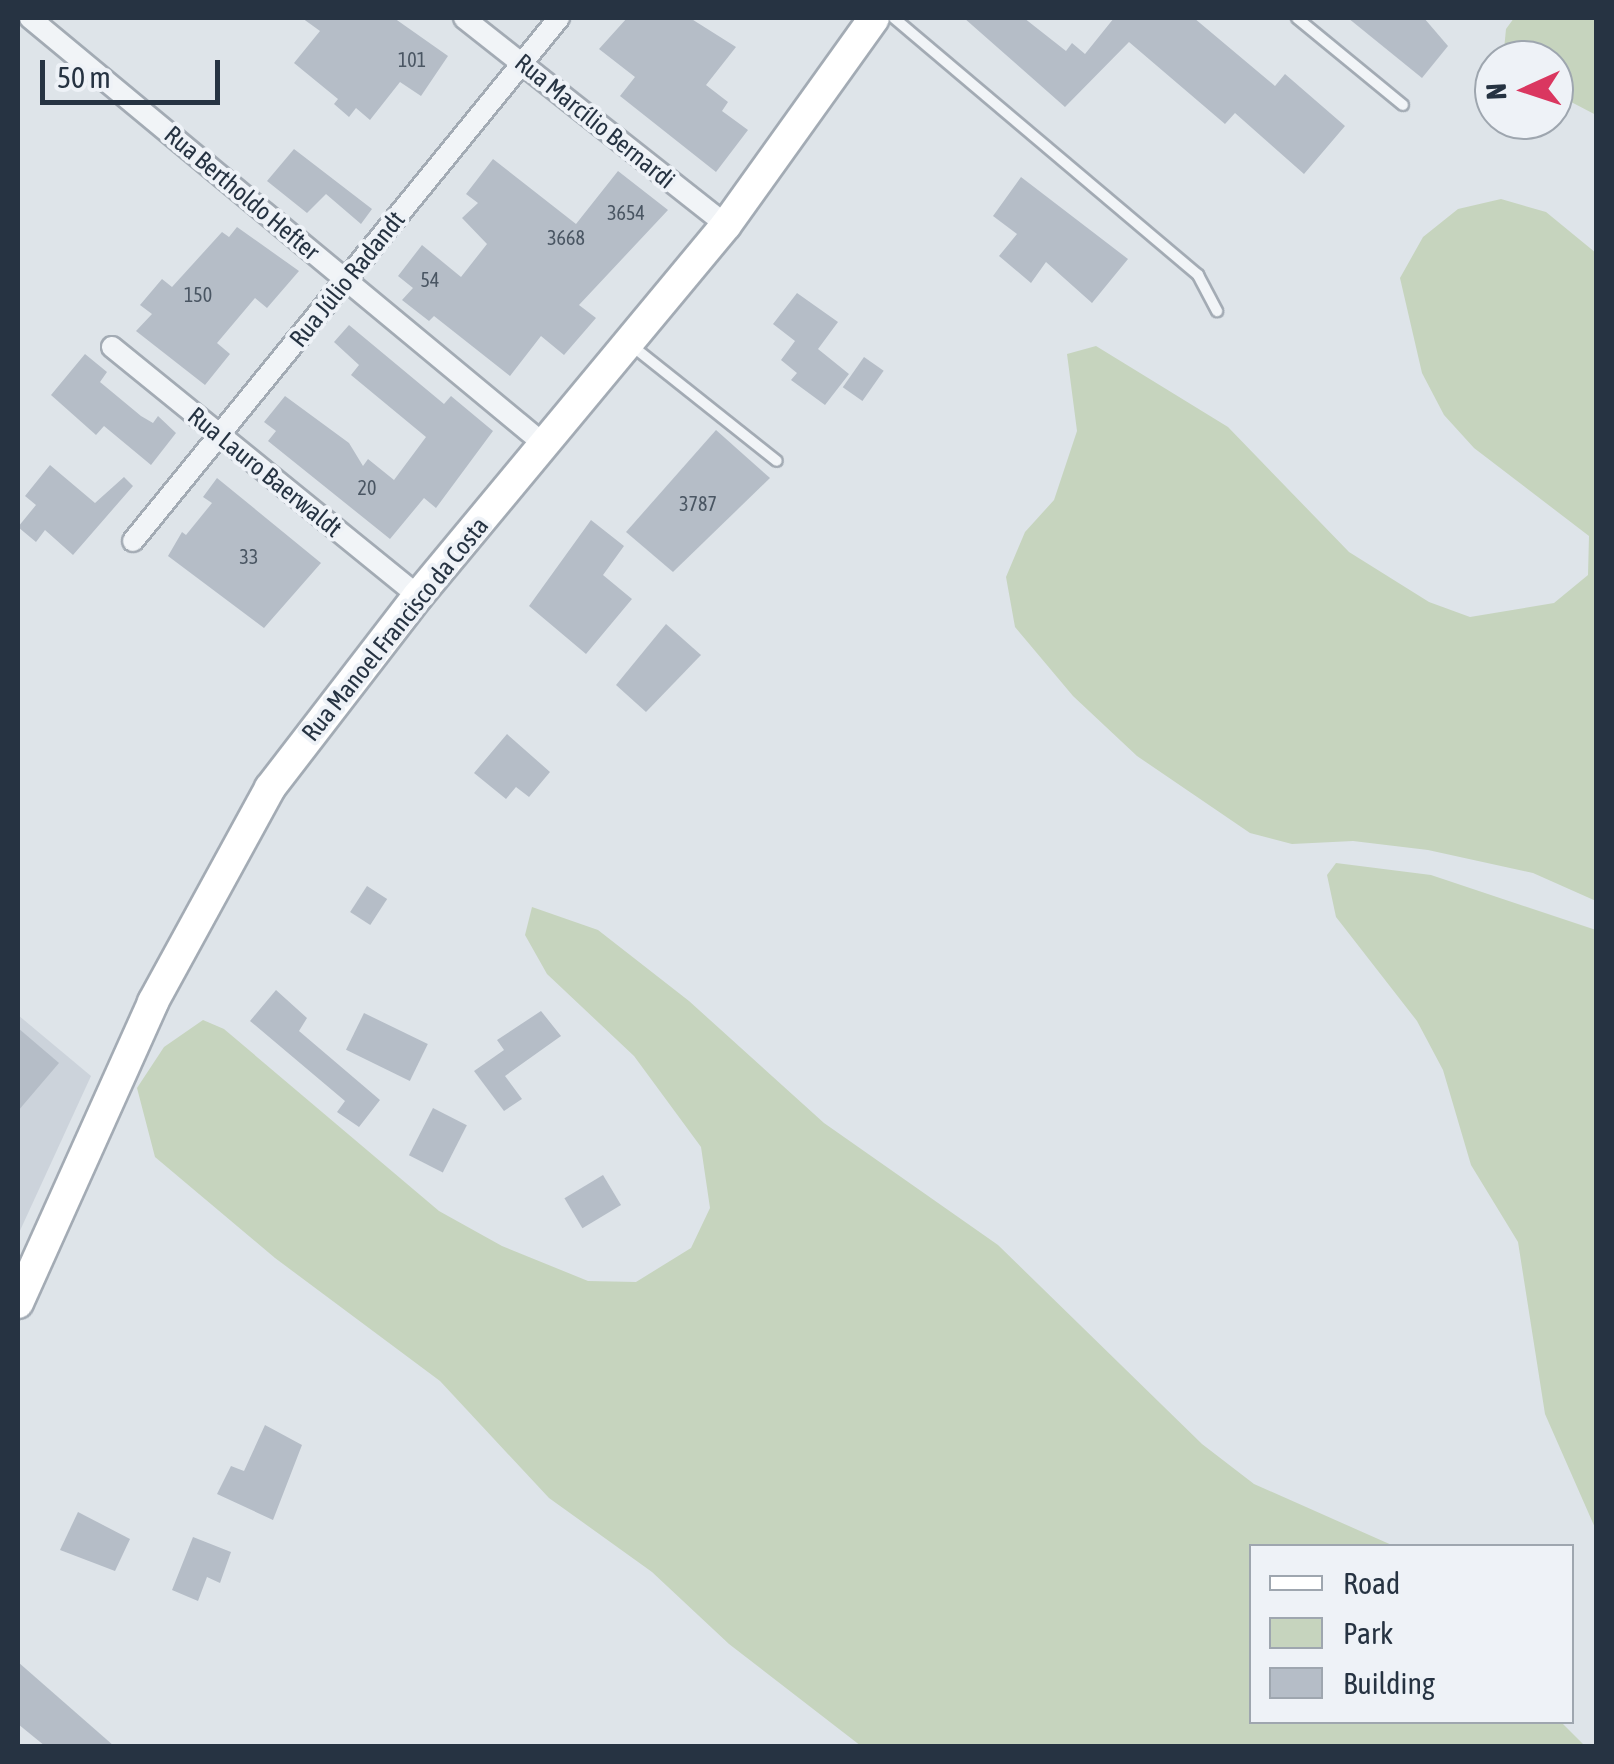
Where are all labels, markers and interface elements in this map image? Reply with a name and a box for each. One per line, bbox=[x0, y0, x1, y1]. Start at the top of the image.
scale bar bbox=[45, 40, 225, 102]
north arrow bbox=[1474, 40, 1574, 140]
house number: 101 bbox=[398, 47, 426, 71]
street label: Rua Marcílio Bernardi bbox=[509, 47, 681, 195]
text: 50 m bbox=[57, 60, 111, 94]
text: N bbox=[1480, 82, 1512, 101]
street label: Rua Bertholdo Hefter bbox=[158, 120, 326, 266]
house number: 3654 bbox=[607, 200, 645, 224]
street label: Rua Júlio Radandt bbox=[283, 205, 411, 353]
house number: 3668 bbox=[547, 225, 585, 249]
house number: 54 bbox=[421, 267, 439, 291]
house number: 150 bbox=[184, 282, 212, 306]
street label: Rua Lauro Baerwaldt bbox=[182, 401, 348, 543]
house number: 20 bbox=[358, 475, 376, 499]
house number: 3787 bbox=[679, 491, 717, 515]
street label: Rua Manoel Francisco da Costa bbox=[295, 511, 495, 747]
house number: 33 bbox=[240, 544, 258, 568]
legend bbox=[1249, 1544, 1574, 1724]
text: Road bbox=[1343, 1566, 1400, 1600]
text: Park bbox=[1343, 1616, 1393, 1650]
text: Building bbox=[1343, 1666, 1435, 1700]

